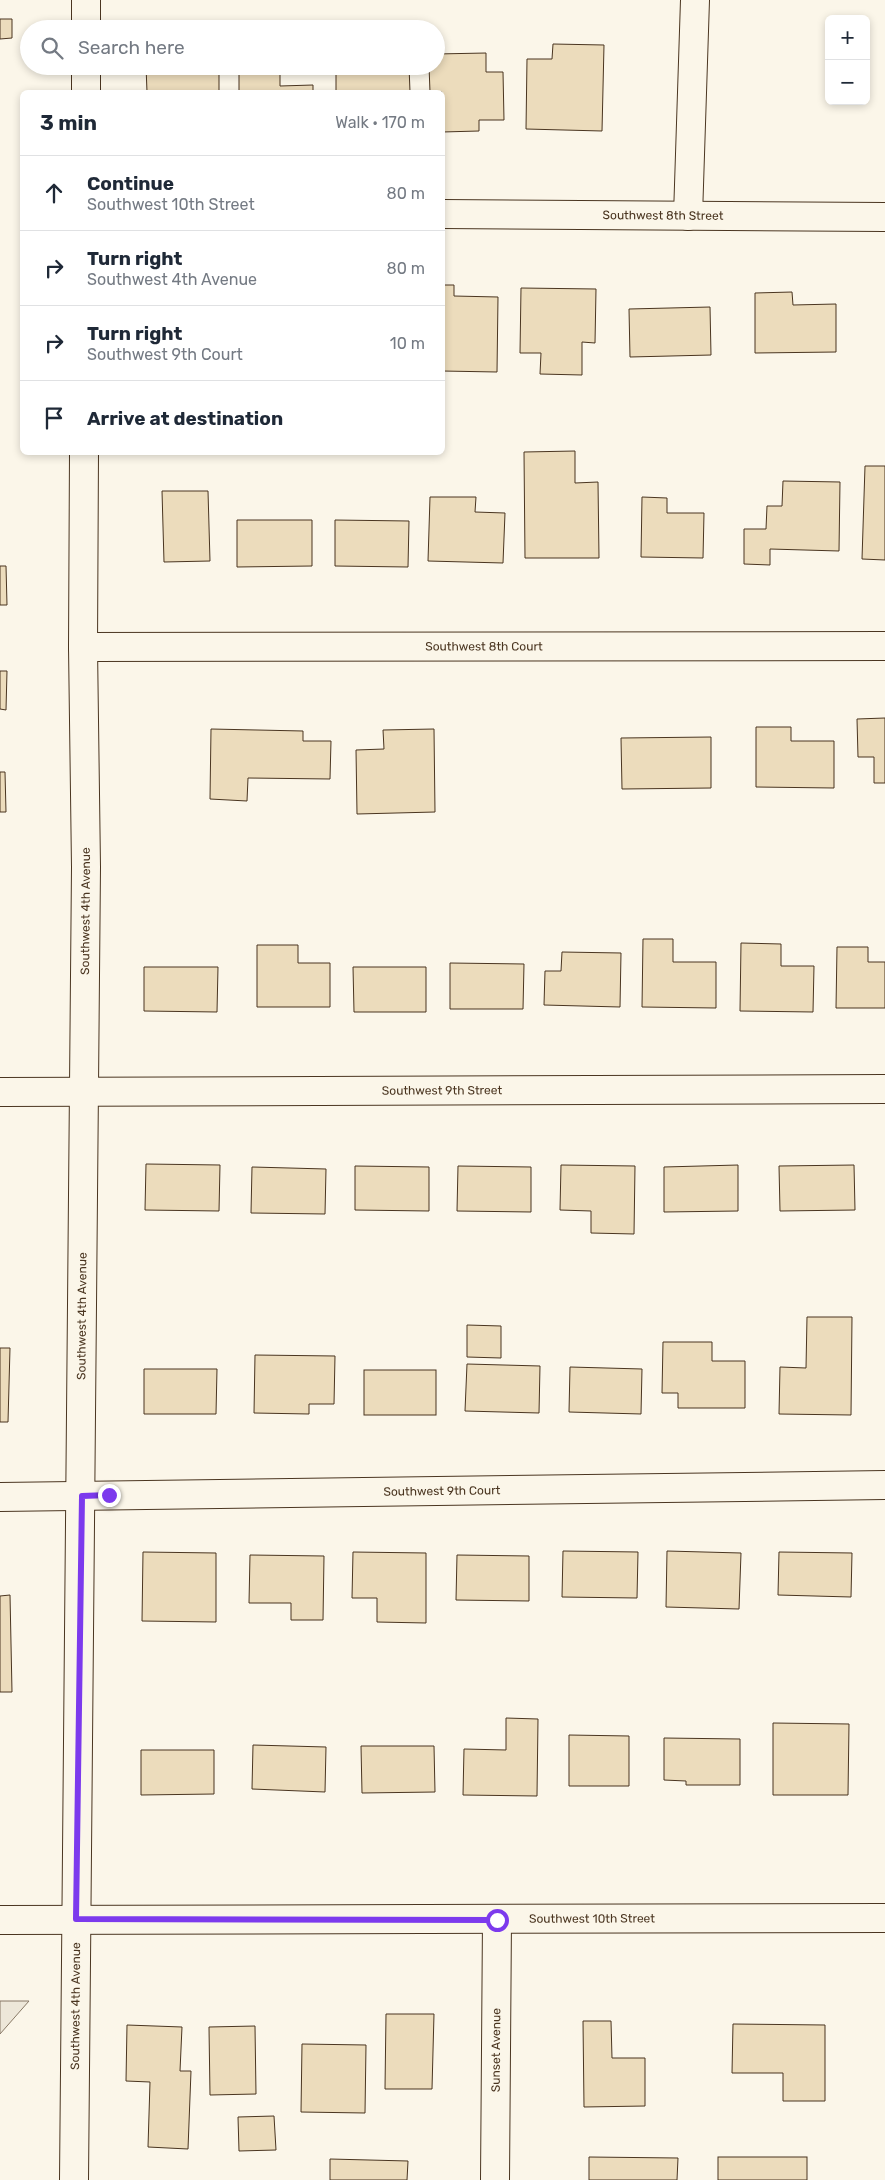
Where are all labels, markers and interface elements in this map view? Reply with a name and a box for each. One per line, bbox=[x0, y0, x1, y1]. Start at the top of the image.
map controls bbox=[825, 15, 870, 105]
button: + bbox=[825, 15, 870, 60]
search box bbox=[20, 20, 445, 75]
icon: search bbox=[38, 34, 66, 62]
text: Search here bbox=[78, 36, 185, 59]
button: − bbox=[825, 60, 870, 105]
text: 3 min bbox=[40, 110, 97, 135]
text: Walk · 170 m bbox=[335, 113, 425, 132]
text: Continue bbox=[87, 172, 174, 195]
icon: ahead bbox=[40, 179, 68, 207]
text: 80 m bbox=[387, 184, 425, 203]
text: Southwest 10th Street bbox=[87, 195, 255, 214]
street label: Southwest 8th Street bbox=[603, 208, 724, 223]
text: Turn right bbox=[87, 247, 182, 270]
icon: right bbox=[40, 254, 68, 282]
text: 80 m bbox=[387, 259, 425, 278]
text: Southwest 4th Avenue bbox=[87, 270, 257, 289]
text: Turn right bbox=[87, 322, 182, 345]
icon: right bbox=[40, 329, 68, 357]
text: 10 m bbox=[390, 334, 425, 353]
text: Southwest 9th Court bbox=[87, 345, 243, 364]
icon: arrive bbox=[40, 404, 68, 432]
text: Arrive at destination bbox=[87, 407, 283, 430]
street label: Southwest 8th Court bbox=[425, 639, 543, 654]
street label: Southwest 4th Avenue bbox=[78, 847, 93, 975]
street label: Southwest 9th Street bbox=[382, 1083, 502, 1098]
street label: Southwest 4th Avenue bbox=[74, 1252, 89, 1380]
street label: Southwest 9th Court bbox=[383, 1483, 501, 1499]
route end bbox=[98, 1484, 121, 1507]
route start bbox=[486, 1909, 509, 1932]
street label: Southwest 10th Street bbox=[529, 1912, 655, 1926]
street label: Southwest 4th Avenue bbox=[68, 1942, 83, 2070]
street label: Sunset Avenue bbox=[489, 2008, 503, 2092]

